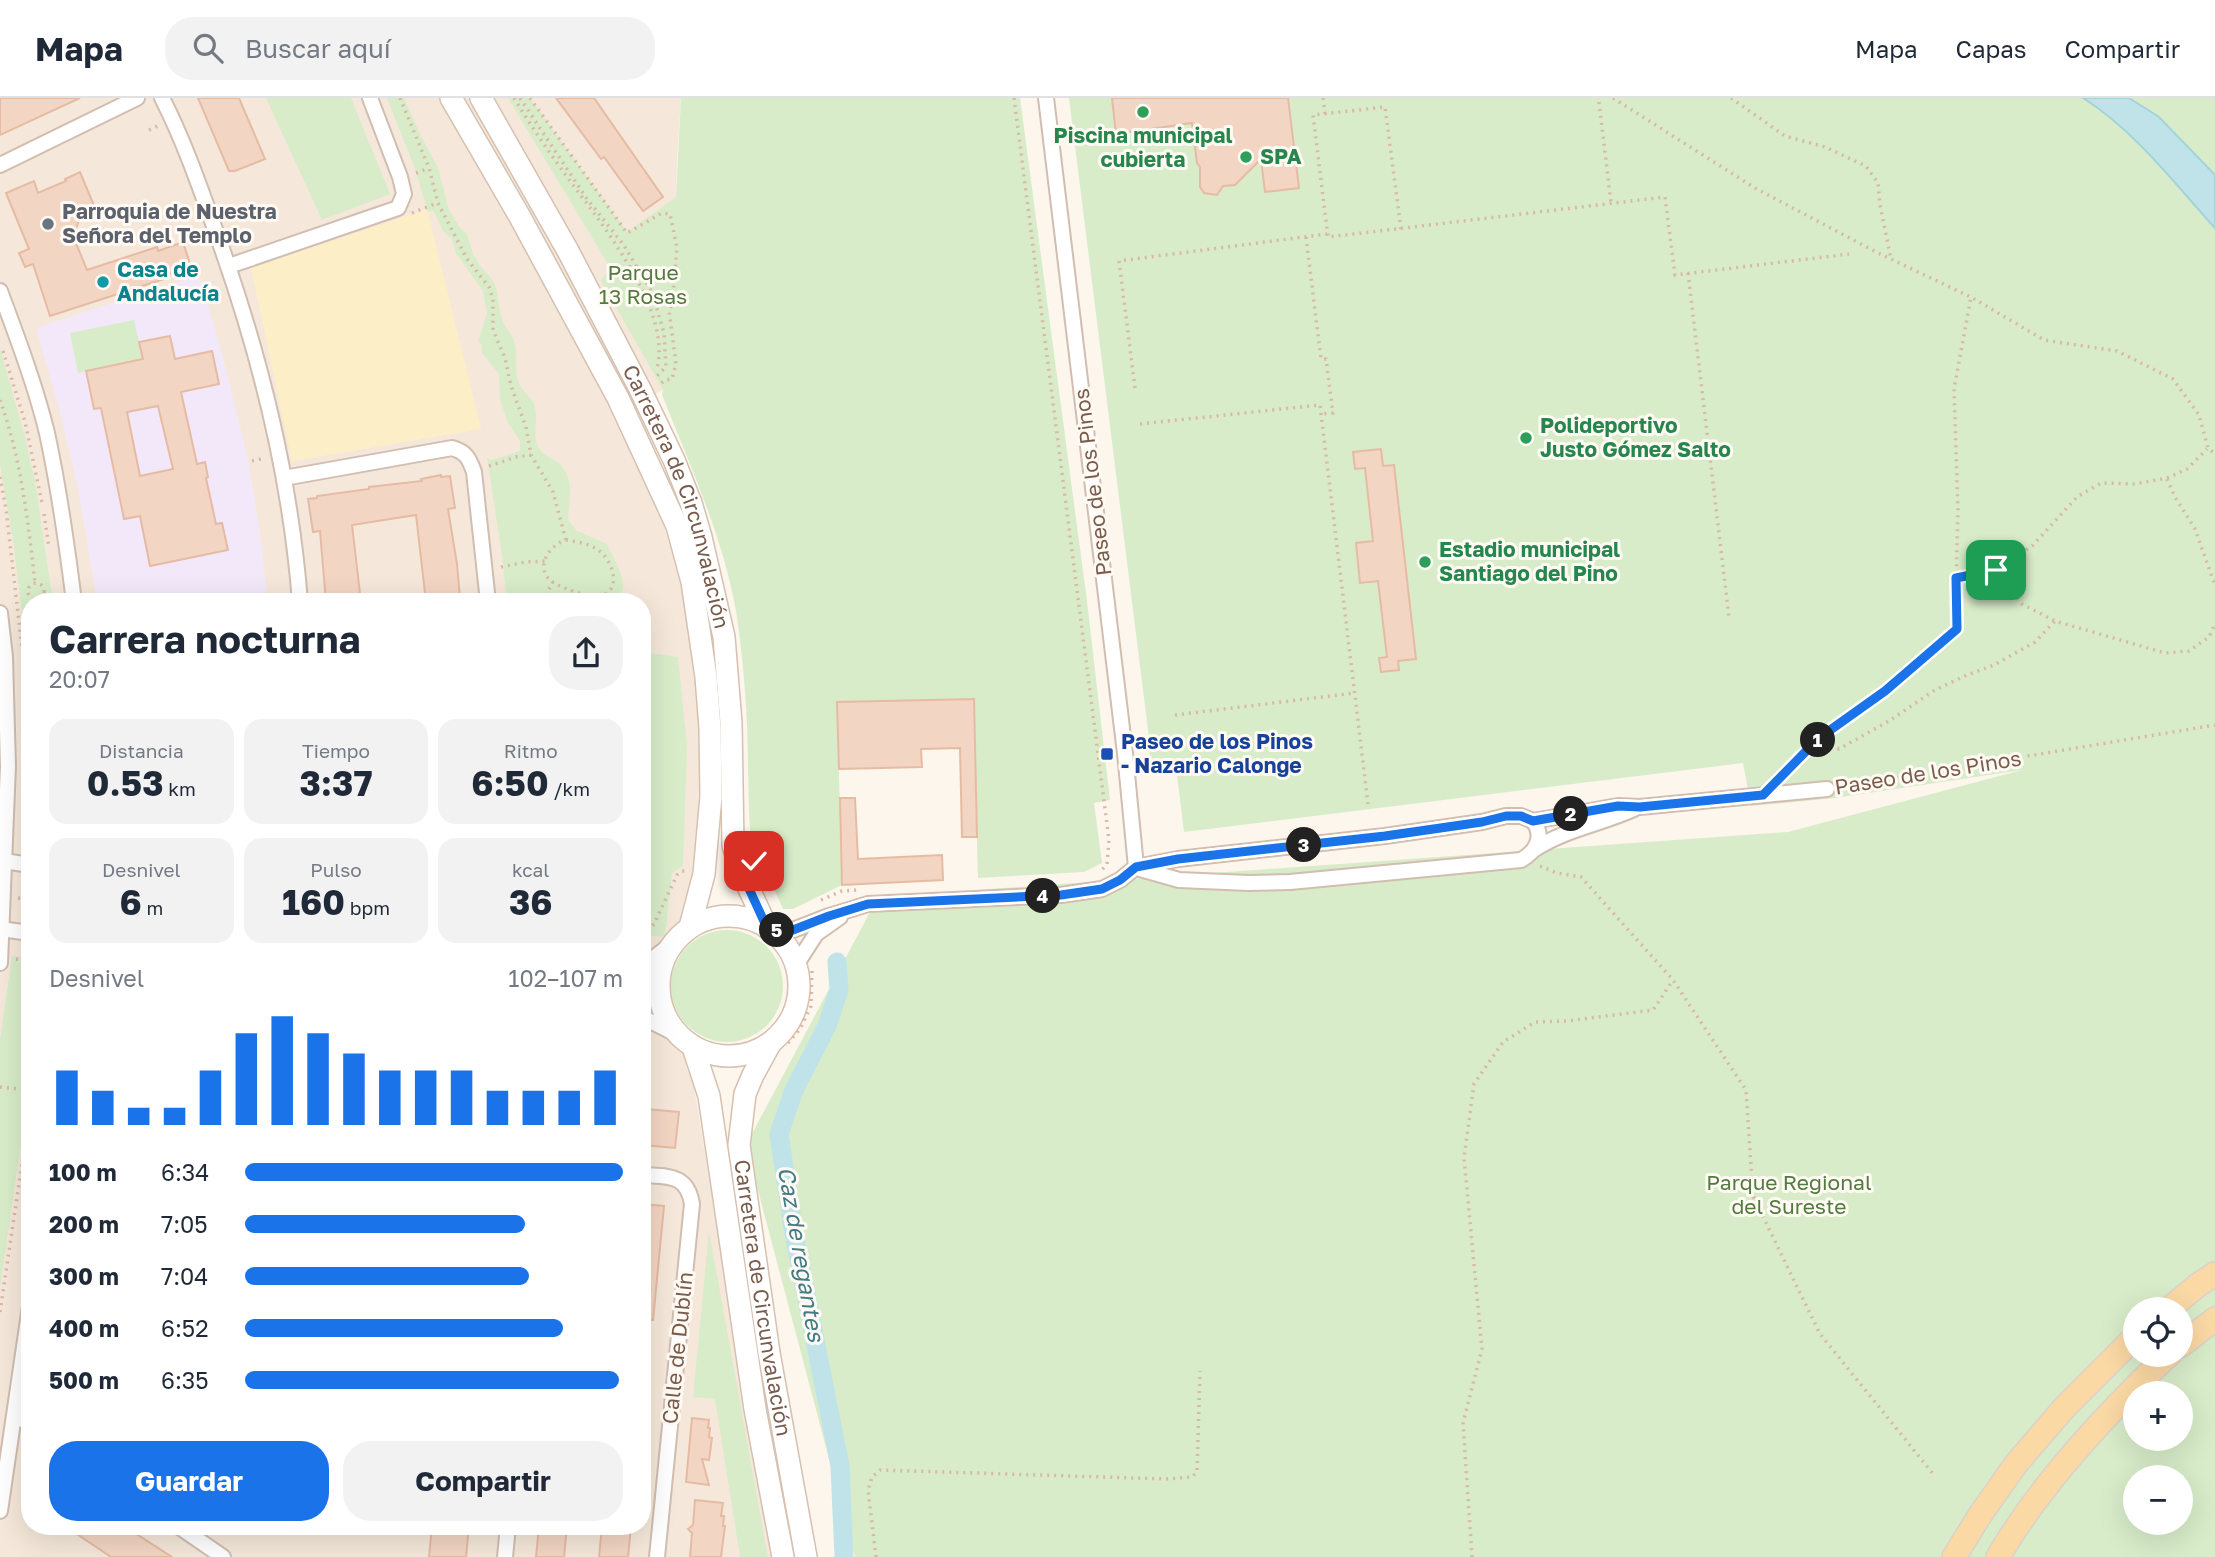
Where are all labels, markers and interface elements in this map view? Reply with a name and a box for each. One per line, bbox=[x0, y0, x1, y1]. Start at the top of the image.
search box bbox=[165, 17, 655, 80]
text: Mapa bbox=[35, 29, 123, 68]
icon: search bbox=[189, 29, 227, 67]
text: Buscar aquí bbox=[245, 33, 391, 64]
text: Mapa bbox=[1855, 34, 1918, 63]
text: Capas bbox=[1956, 34, 2026, 63]
text: Compartir bbox=[2064, 34, 2180, 63]
marker: Piscina municipal cubierta bbox=[1135, 104, 1151, 120]
place label: Piscina municipal cubierta bbox=[1054, 122, 1232, 172]
place label: SPA bbox=[1260, 143, 1302, 169]
marker: SPA bbox=[1238, 149, 1254, 165]
place label: Parroquia de Nuestra Señora del Templo bbox=[62, 198, 277, 248]
marker: Parroquia de Nuestra Señora del Templo bbox=[40, 216, 56, 232]
place label: Casa de Andalucía bbox=[117, 256, 219, 306]
park label: Parque 13 Rosas bbox=[599, 259, 687, 309]
marker: Casa de Andalucía bbox=[95, 274, 111, 290]
street label: Carretera de Circunvalación bbox=[618, 360, 736, 631]
street label: Paseo de los Pinos bbox=[1068, 387, 1116, 577]
place label: Polideportivo Justo Gómez Salto bbox=[1540, 412, 1731, 462]
marker: Polideportivo Justo Gómez Salto bbox=[1518, 430, 1534, 446]
place label: Estadio municipal Santiago del Pino bbox=[1439, 536, 1620, 586]
pin bbox=[1966, 540, 2026, 600]
icon: arrive bbox=[1977, 551, 2015, 589]
marker: Estadio municipal Santiago del Pino bbox=[1417, 554, 1433, 570]
text: Carrera nocturna bbox=[49, 616, 361, 661]
button: share bbox=[549, 616, 623, 690]
text: 20:07 bbox=[49, 665, 110, 693]
pin: 1 bbox=[1800, 722, 1836, 758]
place label: Paseo de los Pinos - Nazario Calonge bbox=[1121, 728, 1313, 778]
text: 1 bbox=[1813, 728, 1822, 751]
text: Distancia bbox=[99, 739, 184, 762]
text: Tiempo bbox=[302, 739, 370, 762]
text: Ritmo bbox=[504, 739, 558, 762]
street label: Paseo de los Pinos bbox=[1833, 744, 2023, 800]
marker: Paseo de los Pinos - Nazario Calonge bbox=[1099, 746, 1115, 762]
text: 0.53 bbox=[87, 762, 164, 804]
text: 3:37 bbox=[300, 762, 372, 804]
text: 6:50 bbox=[471, 762, 549, 804]
text: km bbox=[164, 777, 196, 800]
text: /km bbox=[549, 777, 590, 800]
pin: 2 bbox=[1554, 796, 1588, 832]
text: 2 bbox=[1565, 802, 1576, 825]
pin: 3 bbox=[1286, 828, 1322, 862]
pin bbox=[724, 831, 784, 891]
text: 3 bbox=[1298, 833, 1309, 856]
icon: check bbox=[735, 842, 773, 880]
text: Desnivel bbox=[102, 858, 181, 881]
text: Pulso bbox=[310, 858, 362, 881]
text: kcal bbox=[512, 858, 549, 881]
pin: 4 bbox=[1026, 878, 1060, 914]
text: 6 bbox=[119, 881, 142, 923]
text: 160 bbox=[282, 881, 345, 923]
text: 36 bbox=[509, 881, 552, 923]
text: 4 bbox=[1037, 884, 1048, 907]
text: m bbox=[142, 896, 163, 919]
text: bpm bbox=[345, 896, 390, 919]
pin: 5 bbox=[760, 912, 794, 948]
text: 5 bbox=[771, 918, 782, 941]
text: Desnivel bbox=[49, 964, 144, 992]
text: 102–107 m bbox=[508, 964, 623, 992]
text: 100 m bbox=[49, 1158, 117, 1186]
text: 6:34 bbox=[161, 1158, 209, 1186]
street label: Carretera de Circunvalación bbox=[729, 1158, 798, 1438]
water label: Caz de regantes bbox=[773, 1164, 831, 1344]
park label: Parque Regional del Sureste bbox=[1706, 1169, 1872, 1219]
text: 200 m bbox=[49, 1210, 119, 1238]
text: 7:05 bbox=[161, 1210, 208, 1238]
text: 300 m bbox=[49, 1262, 119, 1290]
text: 7:04 bbox=[161, 1262, 208, 1290]
street label: Calle de Dublín bbox=[656, 1271, 698, 1425]
map controls bbox=[2123, 1297, 2193, 1535]
button: locate bbox=[2123, 1297, 2193, 1367]
text: 400 m bbox=[49, 1314, 119, 1342]
text: 6:52 bbox=[161, 1314, 209, 1342]
text: 500 m bbox=[49, 1366, 119, 1394]
text: 6:35 bbox=[161, 1366, 209, 1394]
button: + bbox=[2123, 1381, 2193, 1451]
button: Guardar bbox=[49, 1441, 329, 1521]
button: Compartir bbox=[343, 1441, 623, 1521]
button: − bbox=[2123, 1465, 2193, 1535]

